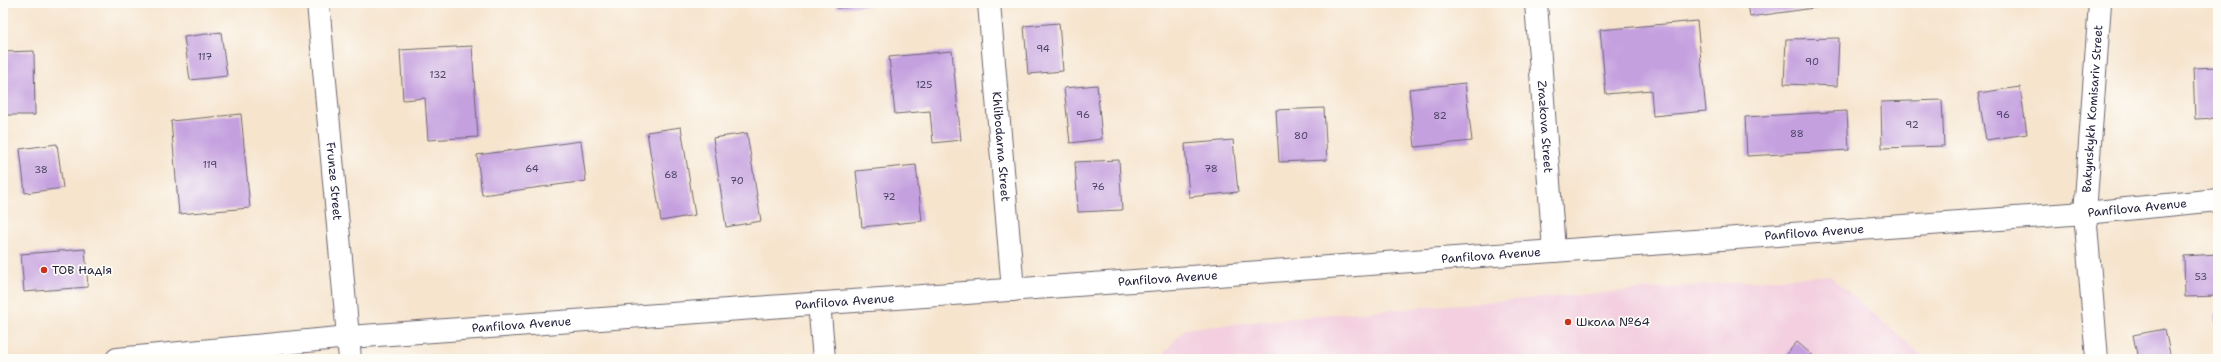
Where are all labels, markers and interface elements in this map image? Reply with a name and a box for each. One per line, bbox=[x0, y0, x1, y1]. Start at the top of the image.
street label: Bakynskykh Komisariv Street bbox=[2078, 24, 2106, 193]
house number: 94 bbox=[1036, 42, 1050, 55]
house number: 117 bbox=[198, 50, 212, 63]
house number: 90 bbox=[1805, 55, 1819, 68]
house number: 132 bbox=[429, 68, 447, 81]
house number: 125 bbox=[916, 78, 932, 91]
street label: Zrazkova Street bbox=[1534, 80, 1556, 173]
street label: Khlibodarna Street bbox=[988, 91, 1014, 202]
house number: 96 bbox=[1076, 108, 1090, 121]
house number: 96 bbox=[1996, 108, 2010, 121]
house number: 82 bbox=[1433, 109, 1447, 122]
house number: 92 bbox=[1905, 118, 1919, 131]
house number: 88 bbox=[1790, 127, 1804, 140]
house number: 80 bbox=[1294, 129, 1308, 142]
street label: Frunze Street bbox=[323, 141, 346, 221]
house number: 119 bbox=[203, 158, 217, 171]
house number: 64 bbox=[525, 162, 539, 175]
house number: 78 bbox=[1204, 162, 1218, 175]
house number: 38 bbox=[34, 163, 48, 176]
house number: 68 bbox=[664, 168, 678, 181]
house number: 70 bbox=[730, 174, 744, 187]
house number: 76 bbox=[1091, 180, 1105, 193]
house number: 72 bbox=[882, 190, 896, 203]
street label: Panfilova Avenue bbox=[2087, 195, 2188, 221]
street label: Panfilova Avenue bbox=[1764, 221, 1865, 244]
street label: Panfilova Avenue bbox=[1441, 244, 1542, 267]
place label: ТОВ Надія bbox=[52, 262, 112, 278]
marker: ТОВ Надія bbox=[39, 265, 49, 275]
street label: Panfilova Avenue bbox=[1118, 267, 1218, 290]
house number: 53 bbox=[2195, 270, 2207, 283]
street label: Panfilova Avenue bbox=[794, 290, 895, 313]
street label: Panfilova Avenue bbox=[471, 313, 572, 336]
place label: Школа №64 bbox=[1576, 314, 1650, 330]
marker: Школа №64 bbox=[1563, 317, 1573, 327]

